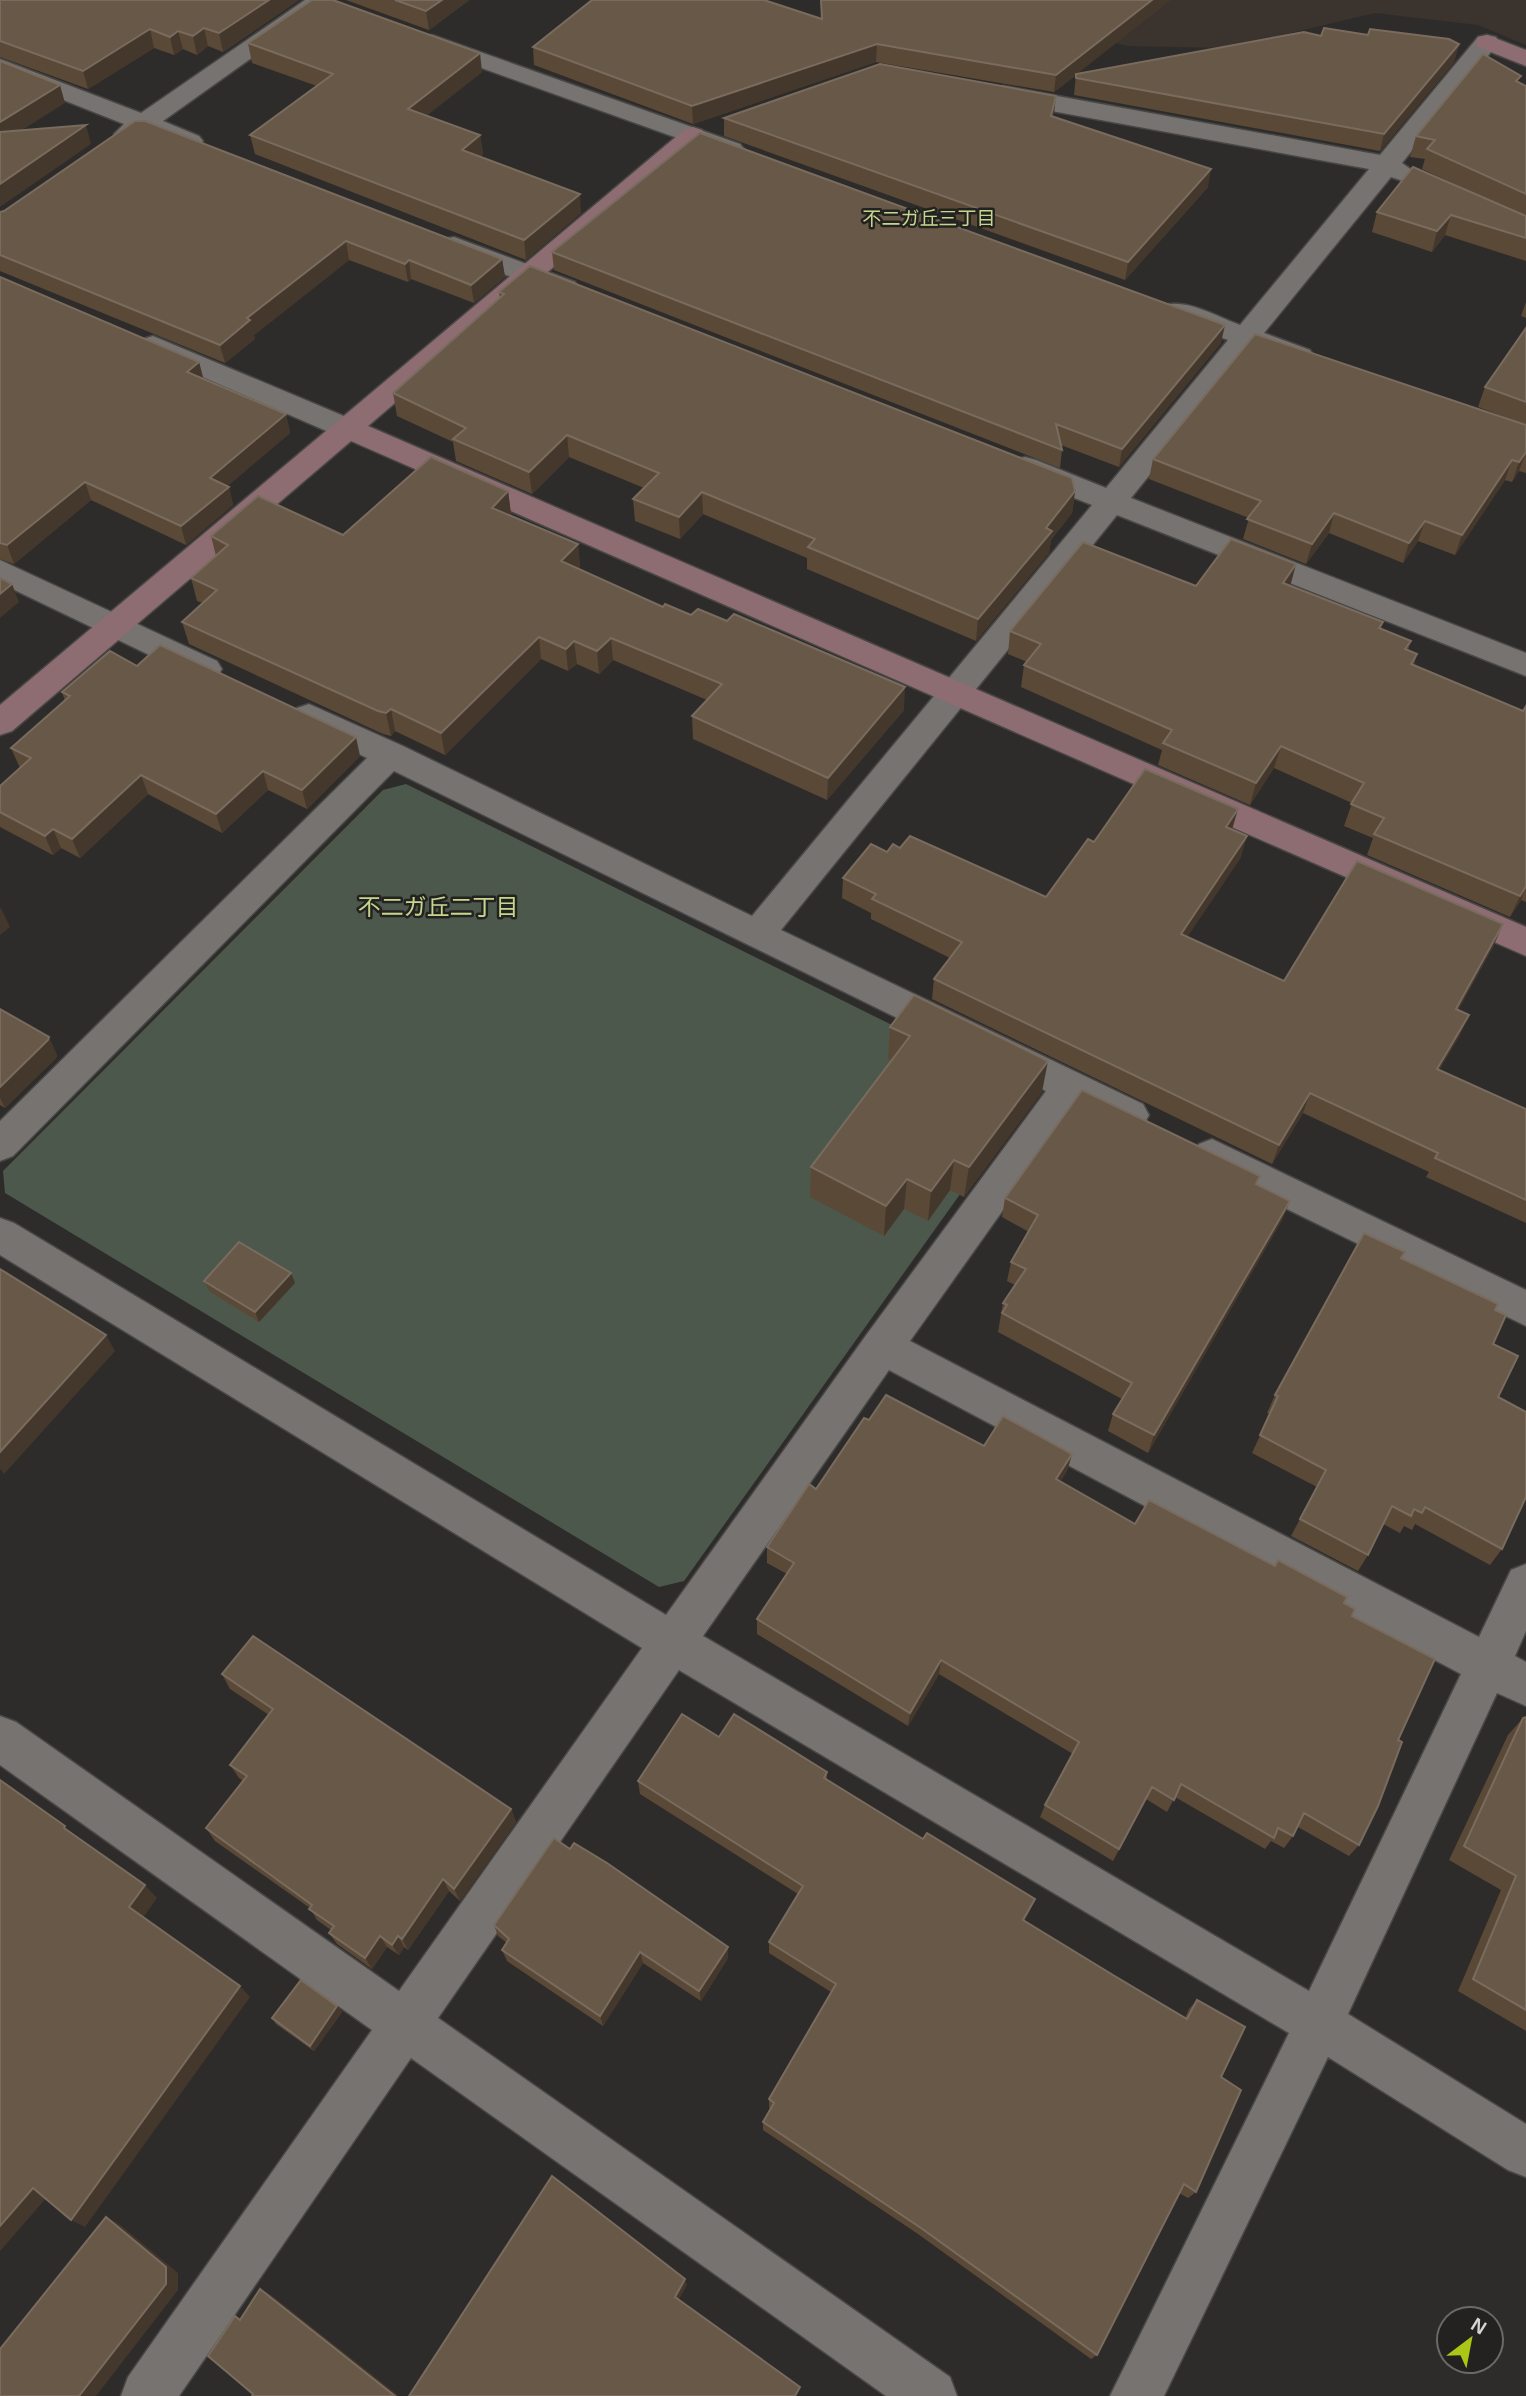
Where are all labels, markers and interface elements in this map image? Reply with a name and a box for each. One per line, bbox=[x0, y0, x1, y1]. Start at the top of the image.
district label: 不二ガ丘三丁目 bbox=[862, 208, 996, 229]
district label: 不二ガ丘二丁目 bbox=[358, 894, 519, 920]
north arrow bbox=[1435, 2305, 1505, 2375]
text: N bbox=[1467, 2313, 1490, 2339]

